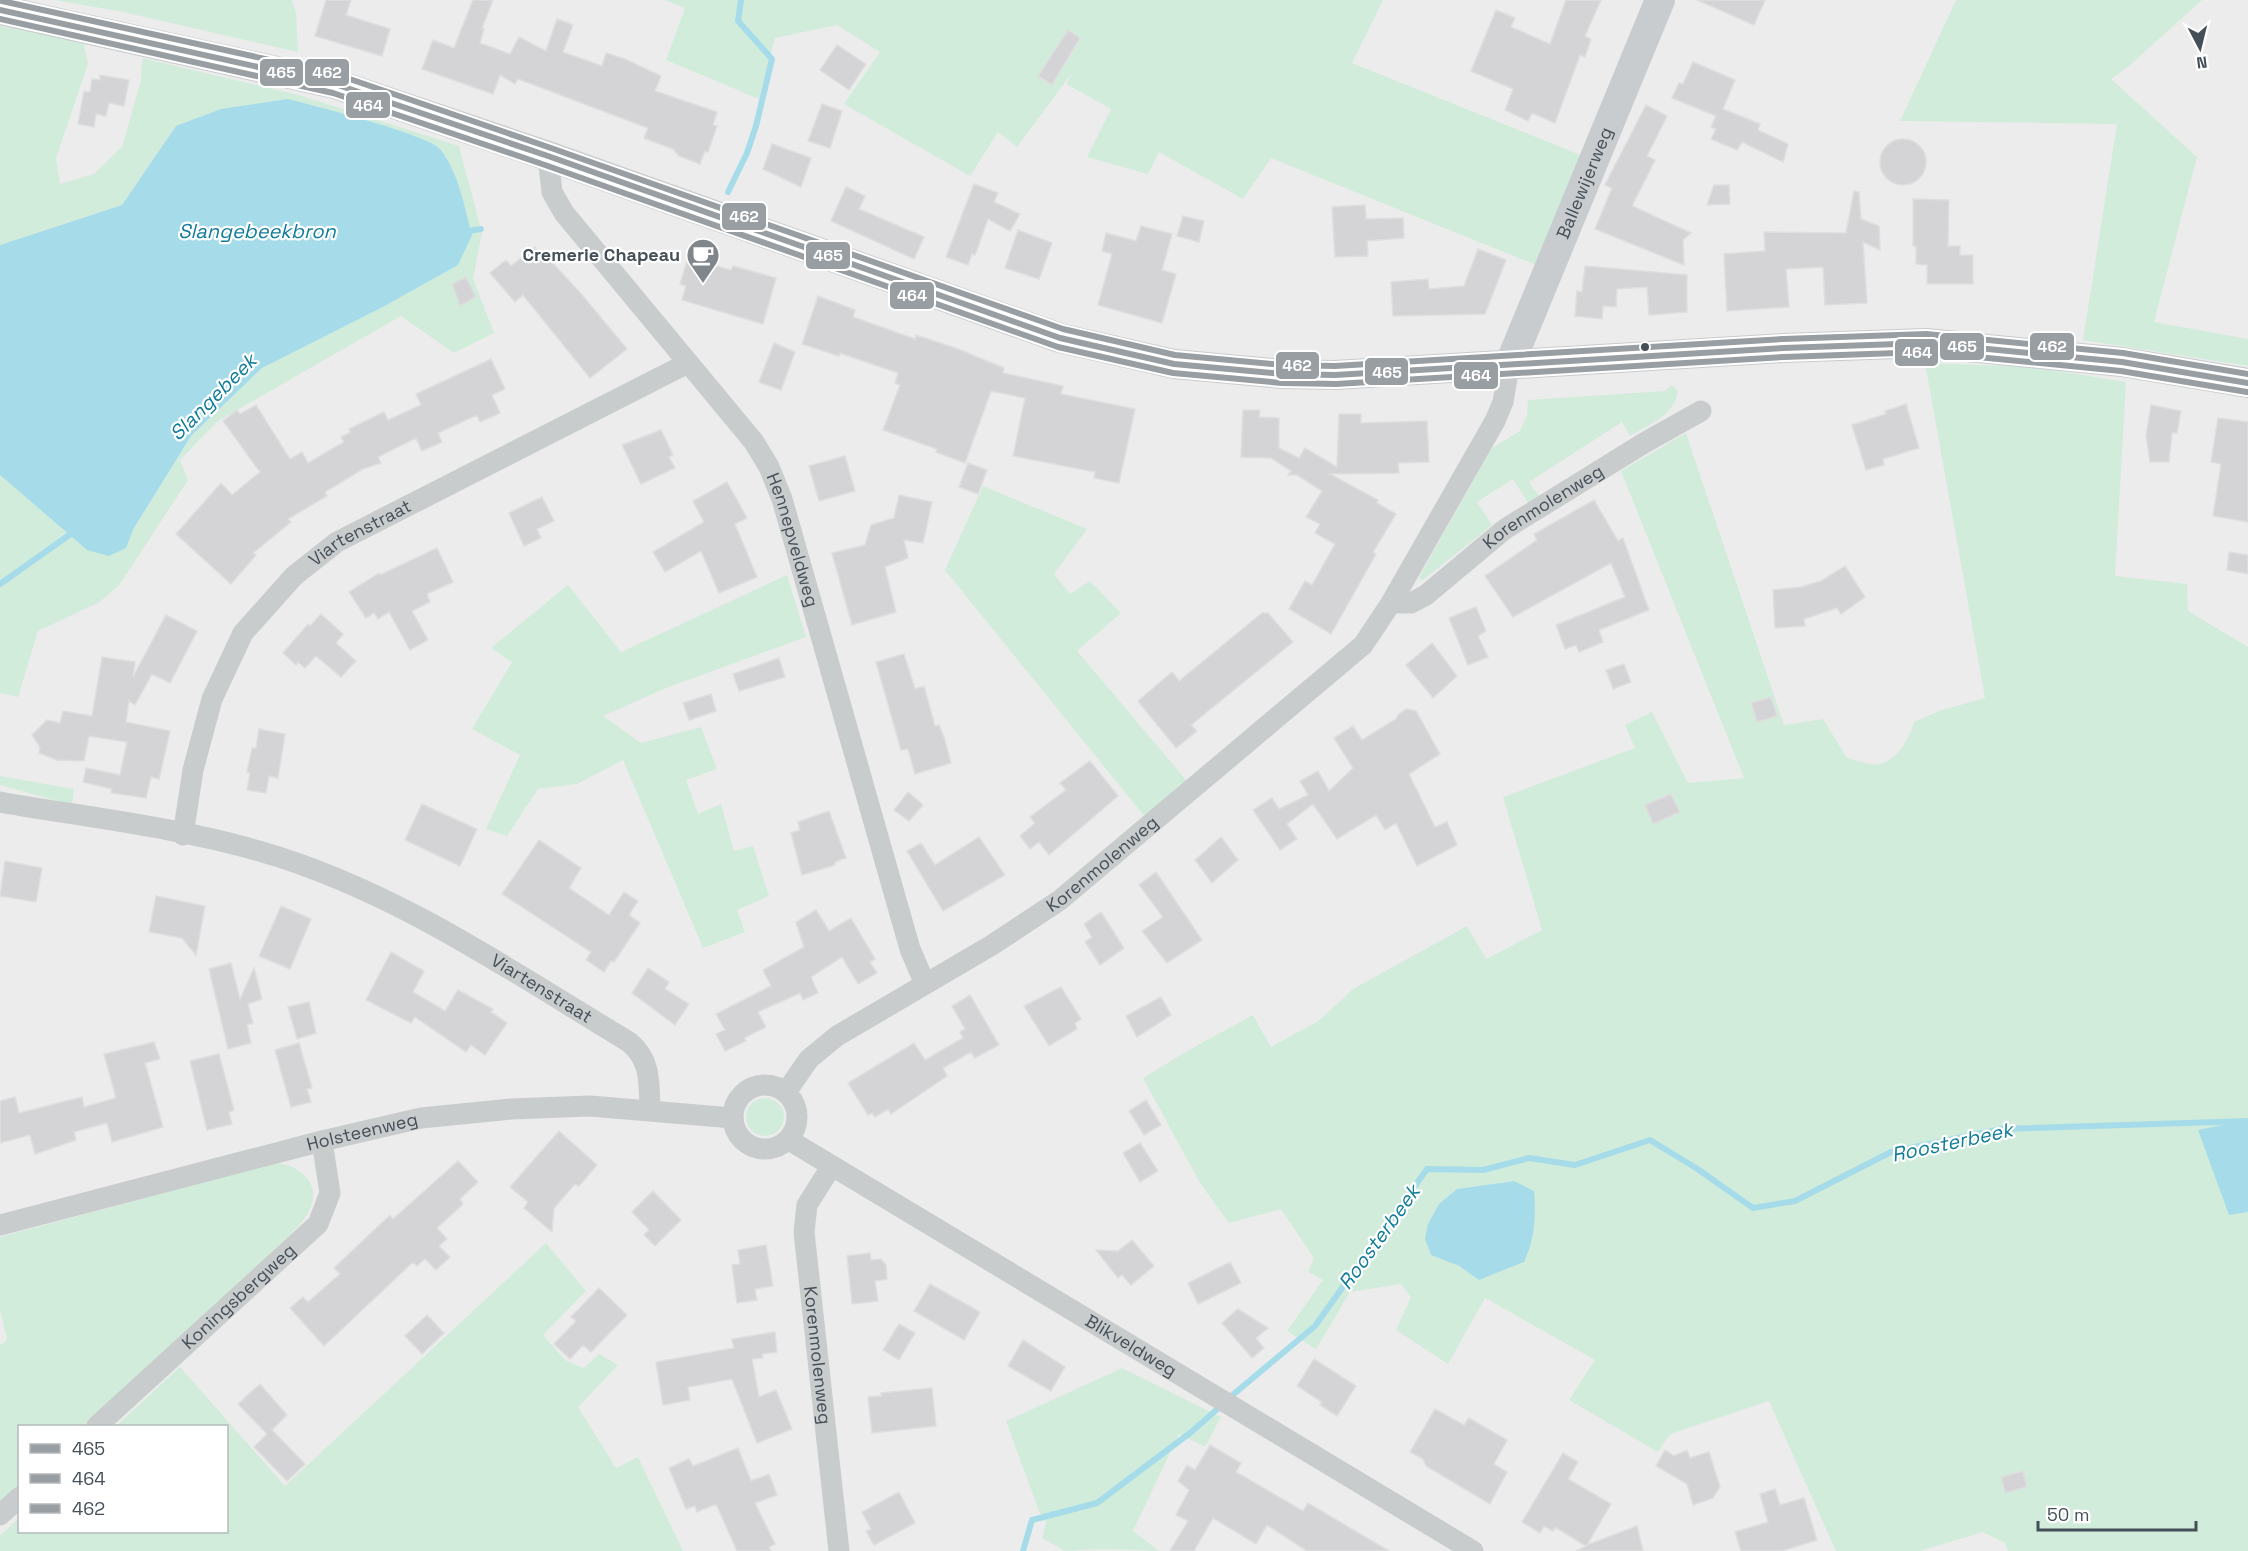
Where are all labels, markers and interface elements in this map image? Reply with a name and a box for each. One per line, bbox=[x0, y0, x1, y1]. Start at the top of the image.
north arrow bbox=[2170, 18, 2230, 78]
text: N bbox=[2195, 51, 2208, 73]
line badge: 465 bbox=[259, 58, 304, 87]
line badge: 462 bbox=[304, 58, 350, 87]
text: 465 bbox=[266, 62, 296, 83]
text: 462 bbox=[312, 62, 342, 83]
line badge: 464 bbox=[345, 91, 391, 119]
text: 464 bbox=[353, 95, 383, 116]
street label: Ballewijerweg bbox=[1551, 123, 1617, 242]
line badge: 462 bbox=[721, 202, 767, 231]
text: 462 bbox=[729, 206, 759, 227]
water label: Slangebeekbron bbox=[178, 218, 337, 244]
cafe icon: Cremerie Chapeau bbox=[685, 237, 721, 284]
line badge: 465 bbox=[805, 241, 851, 270]
place label: Cremerie Chapeau bbox=[522, 243, 680, 266]
text: 465 bbox=[813, 245, 843, 266]
line badge: 464 bbox=[889, 281, 935, 310]
text: 464 bbox=[897, 285, 927, 306]
line badge: 465 bbox=[1939, 332, 1985, 361]
line badge: 462 bbox=[2029, 332, 2075, 361]
text: 465 bbox=[1947, 336, 1977, 357]
text: 462 bbox=[2037, 336, 2067, 357]
line badge: 464 bbox=[1894, 338, 1939, 367]
unlabelled marker bbox=[1639, 341, 1651, 353]
text: 464 bbox=[1902, 342, 1932, 363]
water label: Slangebeek bbox=[164, 346, 264, 446]
line badge: 462 bbox=[1275, 351, 1320, 380]
text: 462 bbox=[1282, 355, 1312, 376]
line badge: 465 bbox=[1364, 357, 1409, 386]
line badge: 464 bbox=[1453, 361, 1499, 390]
text: 465 bbox=[1372, 362, 1402, 383]
text: 464 bbox=[1461, 365, 1491, 386]
street label: Korenmolenweg bbox=[1478, 459, 1607, 554]
street label: Hennepveldweg bbox=[762, 469, 824, 610]
street label: Viartenstraat bbox=[304, 494, 415, 571]
street label: Korenmolenweg bbox=[1041, 810, 1163, 917]
street label: Viartenstraat bbox=[487, 948, 597, 1028]
street label: Holsteenweg bbox=[304, 1107, 420, 1156]
water label: Roosterbeek bbox=[1889, 1116, 2017, 1168]
water label: Roosterbeek bbox=[1332, 1178, 1427, 1294]
street label: Koningsbergweg bbox=[177, 1238, 300, 1354]
street label: Korenmolenweg bbox=[799, 1285, 837, 1425]
street label: Blikveldweg bbox=[1081, 1309, 1181, 1381]
legend bbox=[18, 1425, 228, 1533]
text: 465 bbox=[72, 1437, 105, 1460]
text: 464 bbox=[72, 1467, 106, 1490]
scale bar bbox=[2038, 1494, 2196, 1532]
text: 462 bbox=[72, 1497, 105, 1520]
text: 50 m bbox=[2047, 1503, 2089, 1526]

